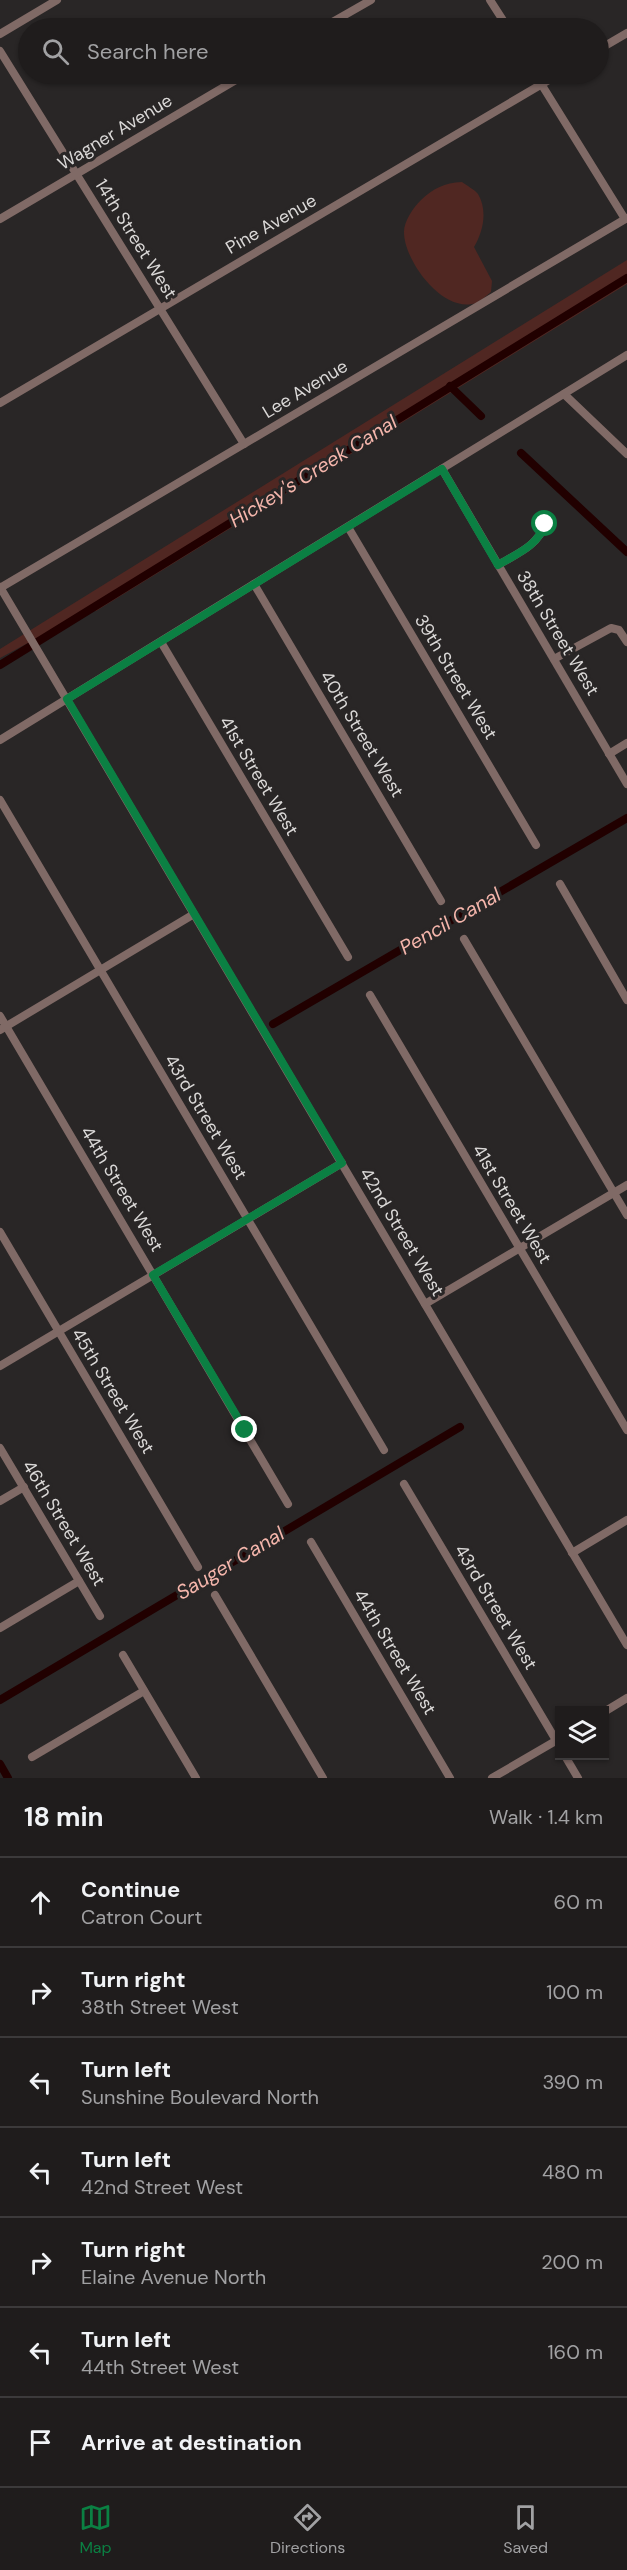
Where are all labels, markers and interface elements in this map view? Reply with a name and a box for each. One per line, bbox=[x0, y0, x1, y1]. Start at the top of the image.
search box bbox=[18, 18, 609, 84]
icon: search bbox=[39, 35, 72, 68]
text: Search here bbox=[87, 37, 208, 66]
street label: Wagner Avenue bbox=[53, 88, 177, 176]
street label: 14th Street West bbox=[90, 175, 182, 303]
street label: Pine Avenue bbox=[221, 188, 321, 260]
street label: Lee Avenue bbox=[258, 354, 352, 424]
water label: Hickey's Creek Canal bbox=[224, 409, 402, 533]
route start bbox=[531, 510, 557, 536]
street label: 38th Street West bbox=[511, 566, 605, 700]
street label: 39th Street West bbox=[409, 610, 503, 744]
street label: 40th Street West bbox=[315, 666, 409, 802]
street label: 41st Street West bbox=[214, 712, 304, 840]
water label: Pencil Canal bbox=[395, 881, 506, 961]
street label: 43rd Street West bbox=[159, 1050, 253, 1184]
street label: 44th Street West bbox=[75, 1122, 169, 1256]
street label: 41st Street West bbox=[467, 1140, 557, 1268]
street label: 42nd Street West bbox=[354, 1163, 450, 1301]
street label: 45th Street West bbox=[66, 1324, 160, 1458]
route end bbox=[231, 1416, 257, 1442]
street label: 46th Street West bbox=[17, 1456, 111, 1590]
water label: Sauger Canal bbox=[171, 1520, 289, 1606]
street label: 43rd Street West bbox=[449, 1540, 543, 1674]
street label: 44th Street West bbox=[348, 1585, 442, 1719]
map controls bbox=[555, 1706, 609, 1760]
button: layers bbox=[555, 1706, 609, 1760]
text: 18 min bbox=[24, 1800, 104, 1834]
text: Walk · 1.4 km bbox=[489, 1804, 603, 1830]
text: Continue bbox=[81, 1875, 180, 1904]
icon: ahead bbox=[24, 1886, 57, 1919]
text: 60 m bbox=[554, 1889, 603, 1915]
text: Catron Court bbox=[81, 1904, 202, 1930]
text: Turn right bbox=[81, 1965, 186, 1994]
icon: right bbox=[24, 1976, 57, 2009]
text: 100 m bbox=[546, 1979, 603, 2005]
text: 38th Street West bbox=[81, 1994, 239, 2020]
text: Turn left bbox=[81, 2055, 171, 2084]
icon: left bbox=[24, 2066, 57, 2099]
text: 390 m bbox=[542, 2069, 603, 2095]
text: Sunshine Boulevard North bbox=[81, 2084, 319, 2110]
text: Turn left bbox=[81, 2145, 171, 2174]
icon: left bbox=[24, 2156, 57, 2189]
text: 480 m bbox=[542, 2159, 603, 2185]
text: 42nd Street West bbox=[81, 2174, 243, 2200]
text: Turn right bbox=[81, 2235, 186, 2264]
icon: right bbox=[24, 2246, 57, 2279]
text: 200 m bbox=[541, 2249, 603, 2275]
text: Elaine Avenue North bbox=[81, 2264, 266, 2290]
text: Turn left bbox=[81, 2325, 171, 2354]
icon: left bbox=[24, 2336, 57, 2369]
text: 160 m bbox=[547, 2339, 603, 2365]
text: 44th Street West bbox=[81, 2354, 239, 2380]
icon: arrive bbox=[24, 2426, 57, 2459]
text: Arrive at destination bbox=[81, 2428, 302, 2457]
tab: Map bbox=[79, 2501, 112, 2558]
tab: Directions bbox=[270, 2501, 345, 2558]
tab: Saved bbox=[503, 2501, 548, 2558]

